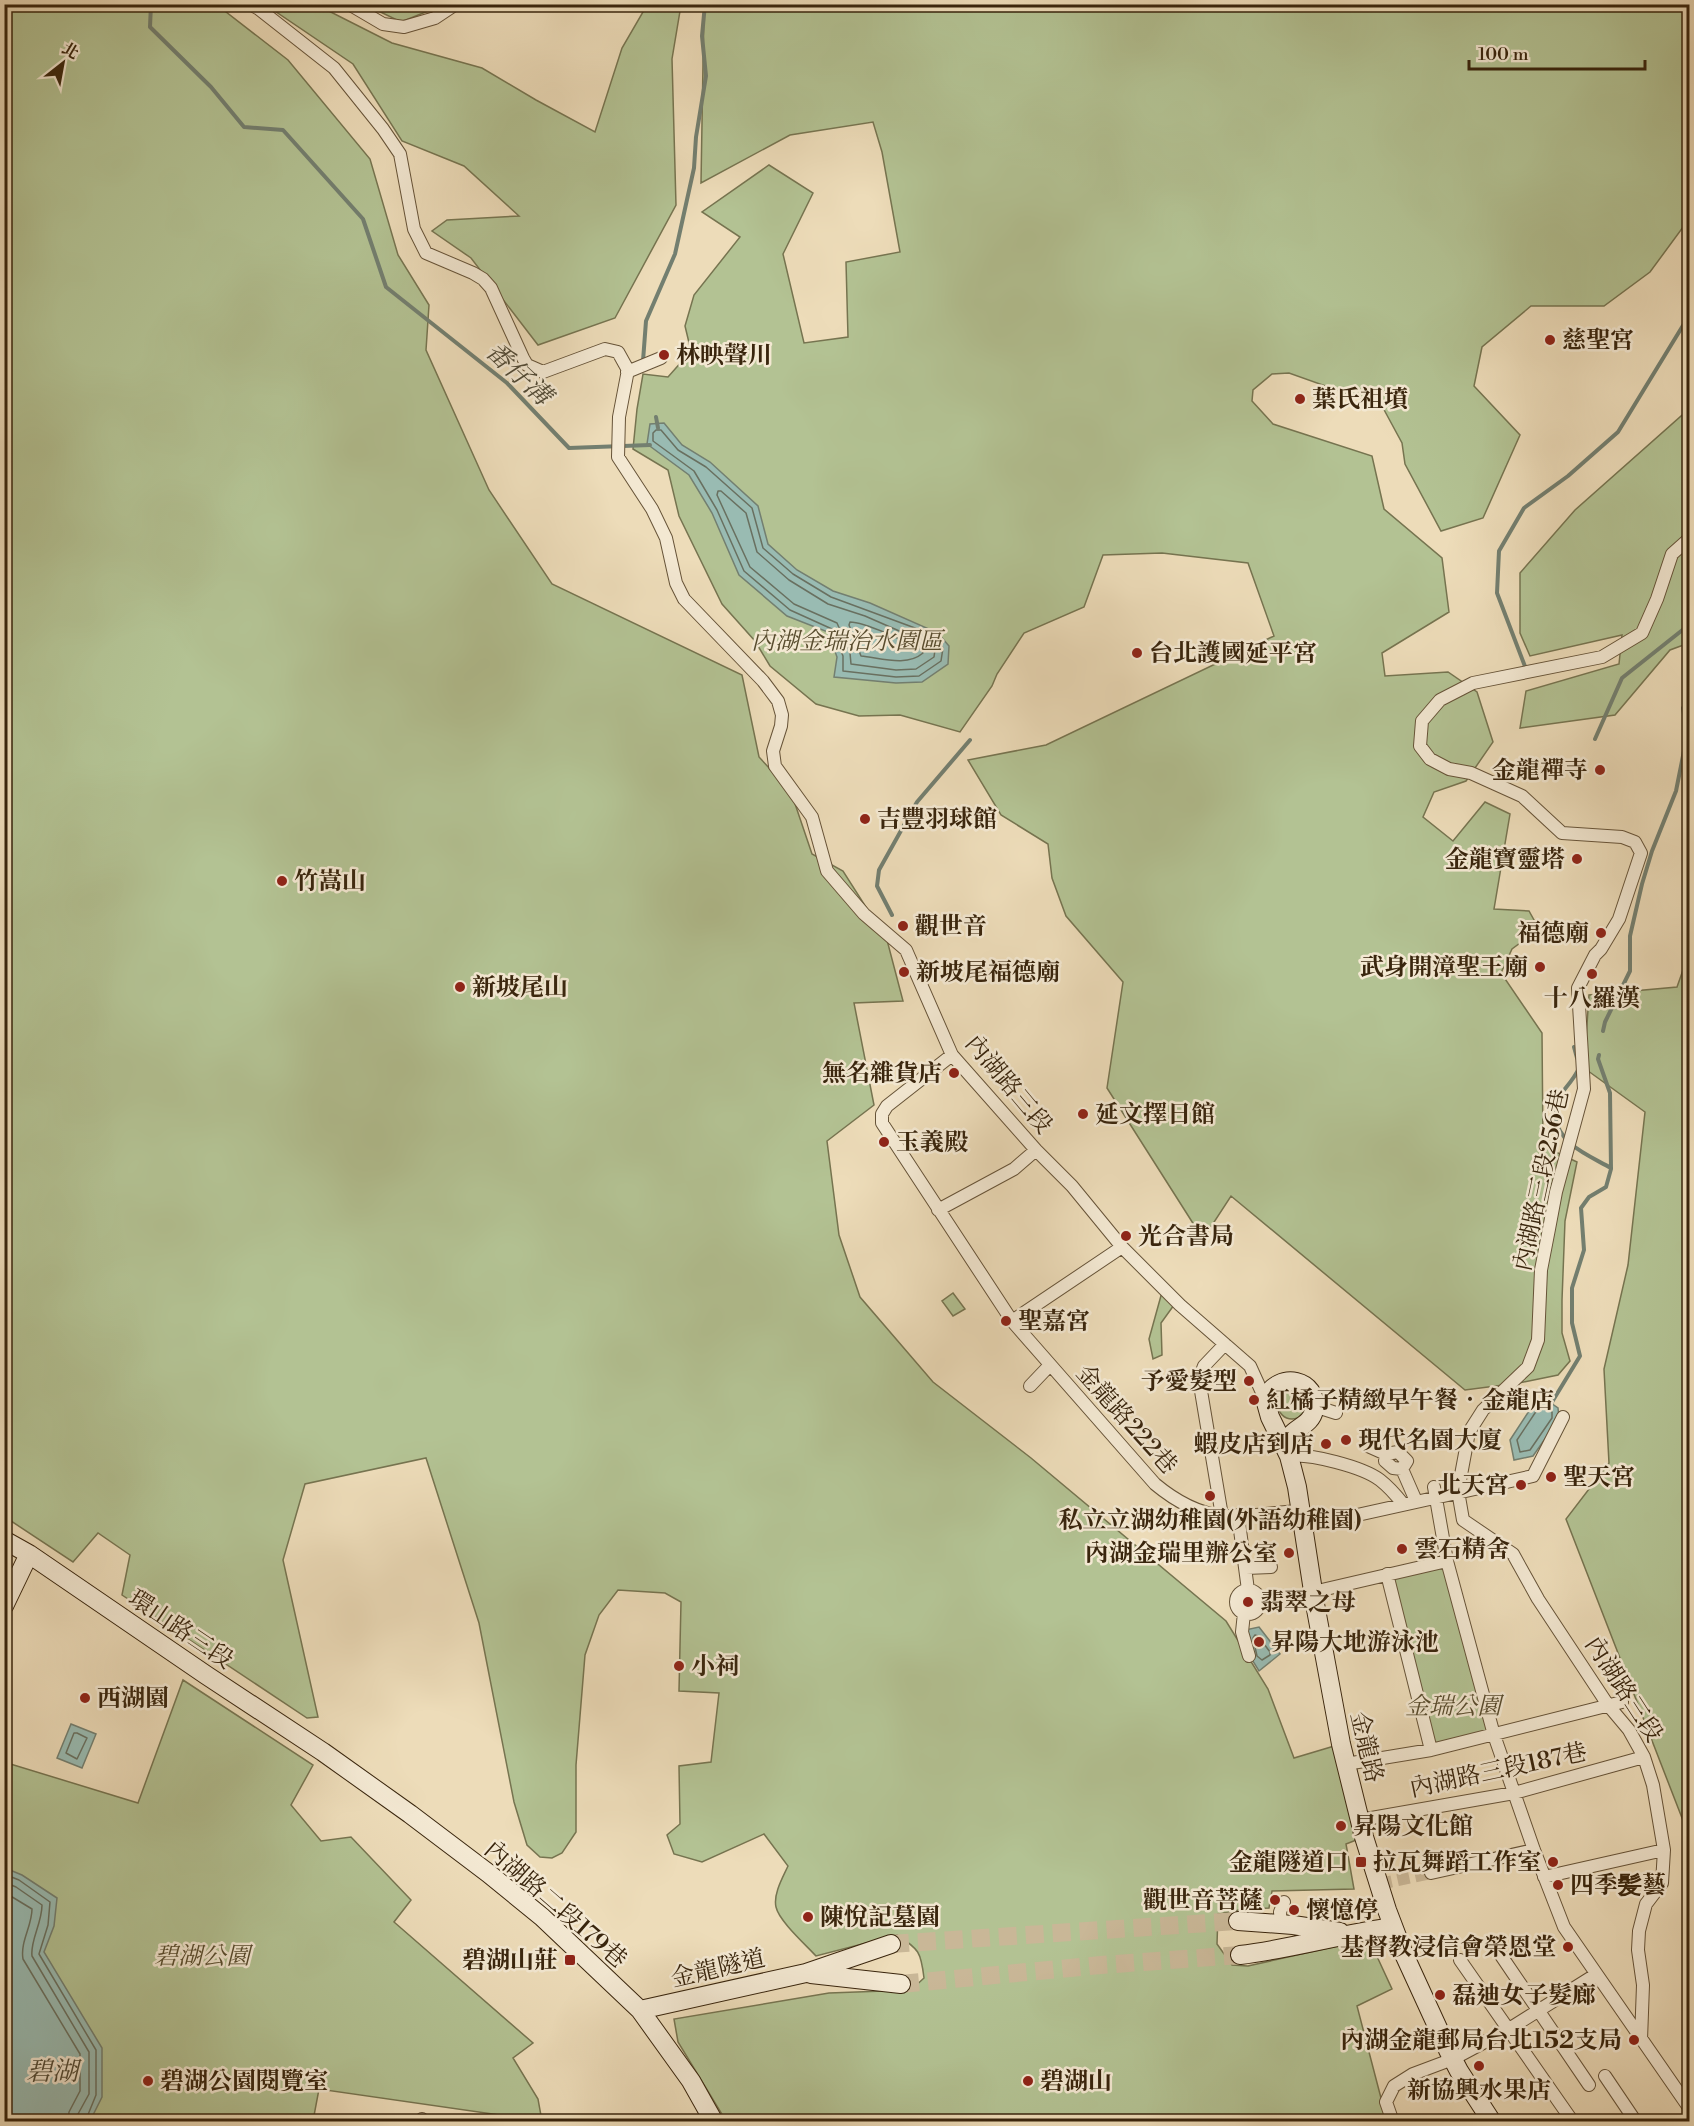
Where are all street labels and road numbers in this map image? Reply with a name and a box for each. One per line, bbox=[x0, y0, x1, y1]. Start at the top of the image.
street label: 內湖路三段 bbox=[958, 1029, 1058, 1140]
street label: 內湖路三段256巷 bbox=[1508, 1086, 1576, 1274]
street label: 金龍路222巷 bbox=[1069, 1359, 1183, 1481]
street label: 環山路三段 bbox=[122, 1584, 239, 1676]
street label: 內湖路三段 bbox=[1578, 1631, 1668, 1748]
street label: 金龍路 bbox=[1343, 1709, 1389, 1786]
street label: 內湖路三段187巷 bbox=[1407, 1738, 1590, 1804]
street label: 內湖路二段179巷 bbox=[478, 1835, 633, 1975]
street label: 金龍隧道 bbox=[668, 1944, 768, 1994]

